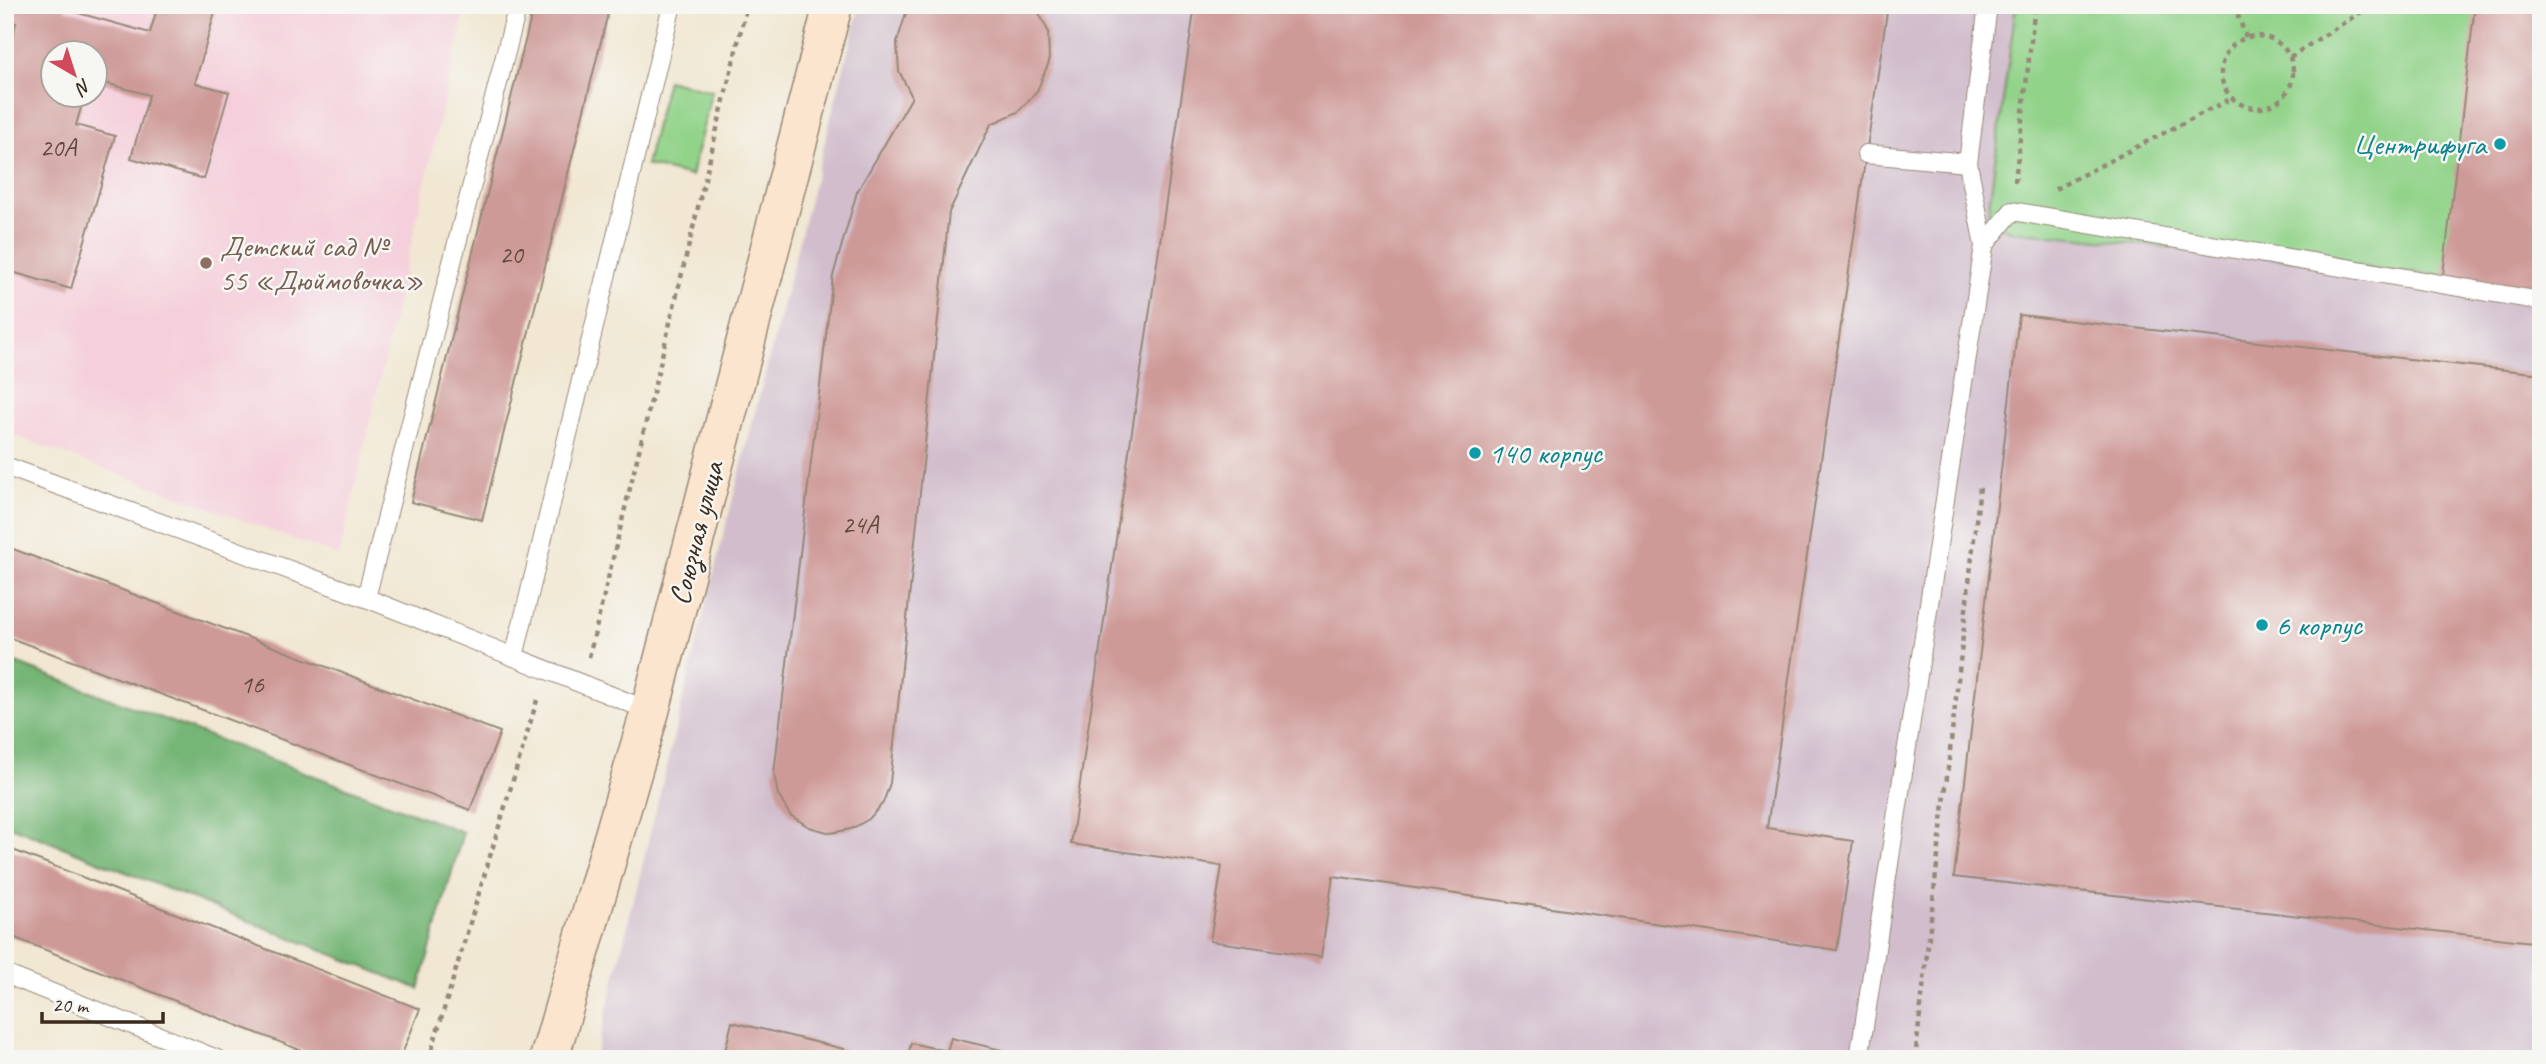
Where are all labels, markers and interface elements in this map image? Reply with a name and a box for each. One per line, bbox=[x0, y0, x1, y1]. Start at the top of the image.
north arrow bbox=[38, 38, 108, 108]
text: N bbox=[69, 73, 96, 101]
place label: Центрифуга bbox=[2353, 125, 2488, 163]
house number: 20А bbox=[40, 131, 78, 164]
marker: Центрифуга bbox=[2492, 136, 2508, 152]
place label: Детский сад № 55 «Дюймовочка» bbox=[220, 227, 423, 299]
house number: 20 bbox=[499, 238, 525, 271]
marker: Детский сад № 55 «Дюймовочка» bbox=[198, 255, 214, 271]
place label: 140 корпус bbox=[1489, 434, 1603, 472]
marker: 140 корпус bbox=[1467, 445, 1483, 461]
street label: Союзная улица bbox=[660, 456, 733, 609]
house number: 24A bbox=[842, 508, 880, 541]
place label: 6 корпус bbox=[2276, 606, 2363, 644]
marker: 6 корпус bbox=[2254, 617, 2270, 633]
house number: 16 bbox=[240, 668, 265, 701]
scale bar bbox=[42, 980, 163, 1024]
text: 20 m bbox=[52, 992, 90, 1018]

